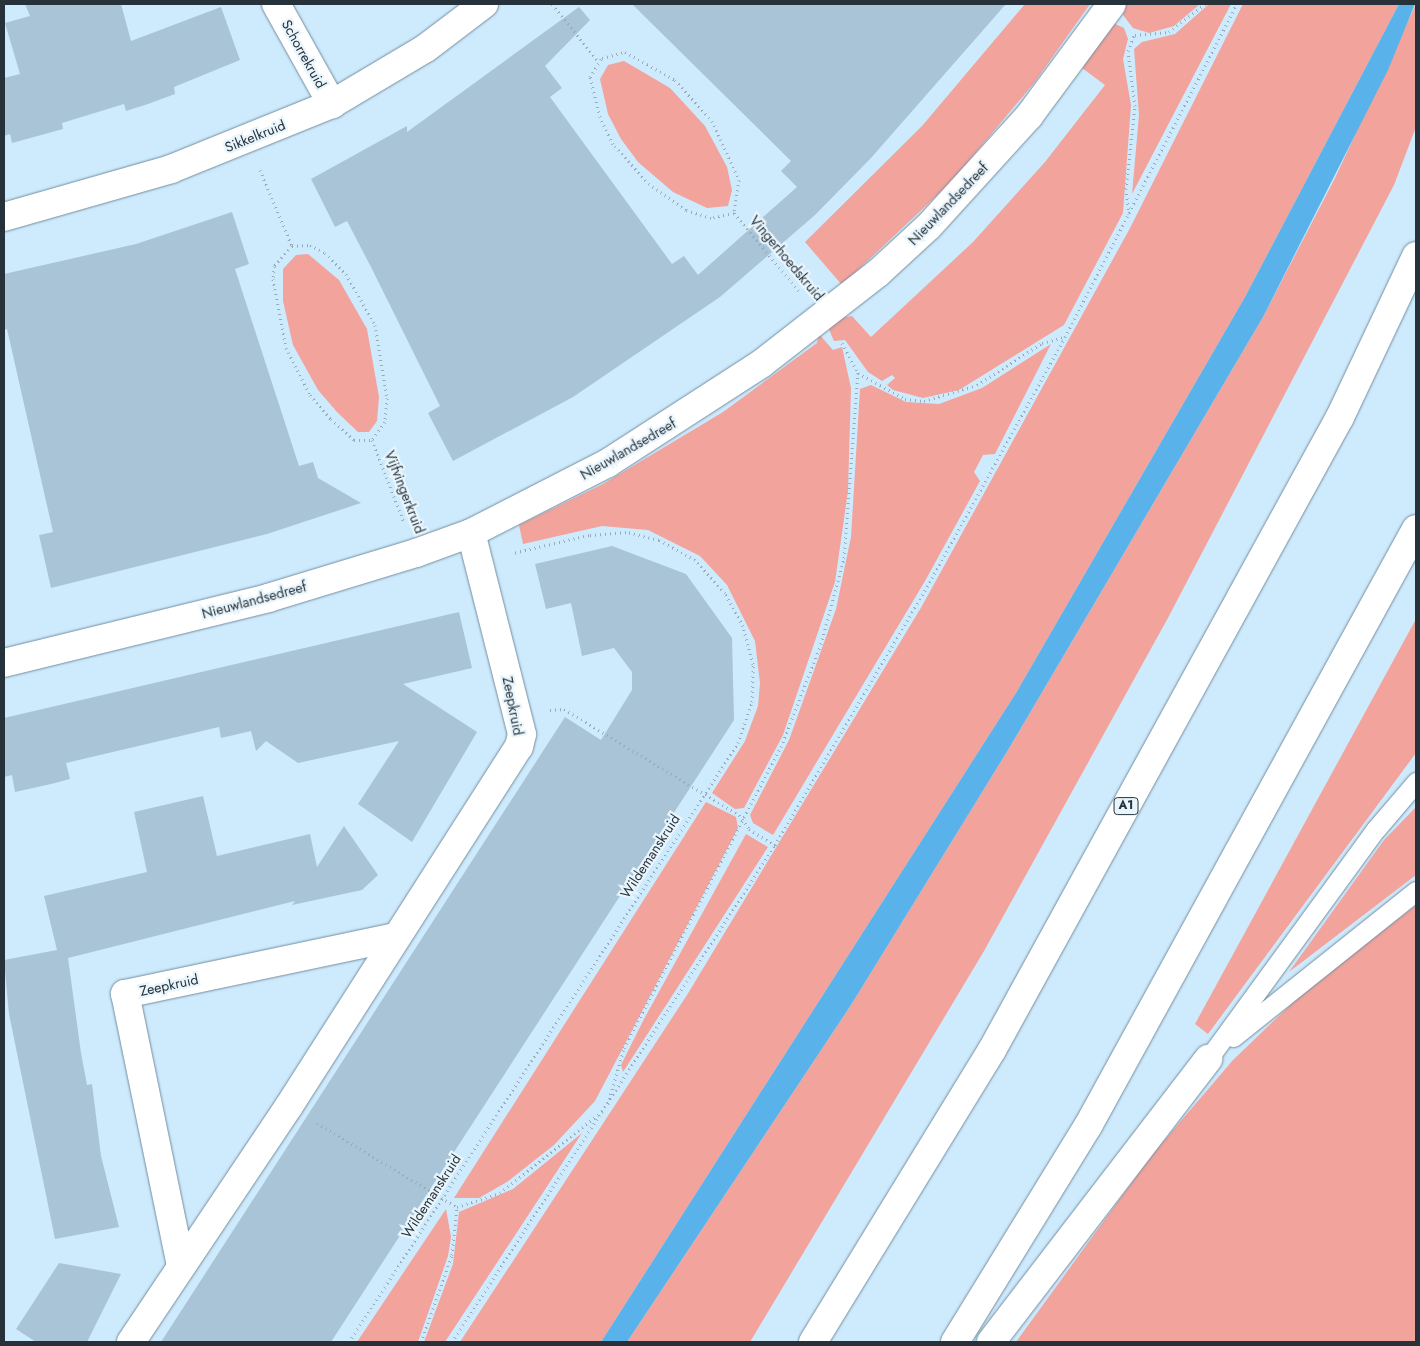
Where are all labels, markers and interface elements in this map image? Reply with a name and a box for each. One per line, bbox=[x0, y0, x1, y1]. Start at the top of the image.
street label: Schorrekruid bbox=[278, 17, 330, 91]
street label: Sikkelkruid bbox=[222, 116, 288, 156]
street label: Nieuwlandsedreef bbox=[905, 159, 991, 249]
street label: Vingerhoedskruid bbox=[747, 212, 827, 304]
street label: Nieuwlandsedreef bbox=[577, 415, 679, 483]
street label: Vijfvingerkruid bbox=[381, 448, 429, 536]
street label: Nieuwlandsedreef bbox=[200, 578, 308, 622]
street label: Zeepkruid bbox=[499, 675, 527, 737]
road number: A1 bbox=[1114, 796, 1138, 816]
street label: Wildemanskruid bbox=[617, 811, 683, 901]
street label: Zeepkruid bbox=[138, 971, 200, 999]
street label: Wildemanskruid bbox=[398, 1151, 464, 1241]

